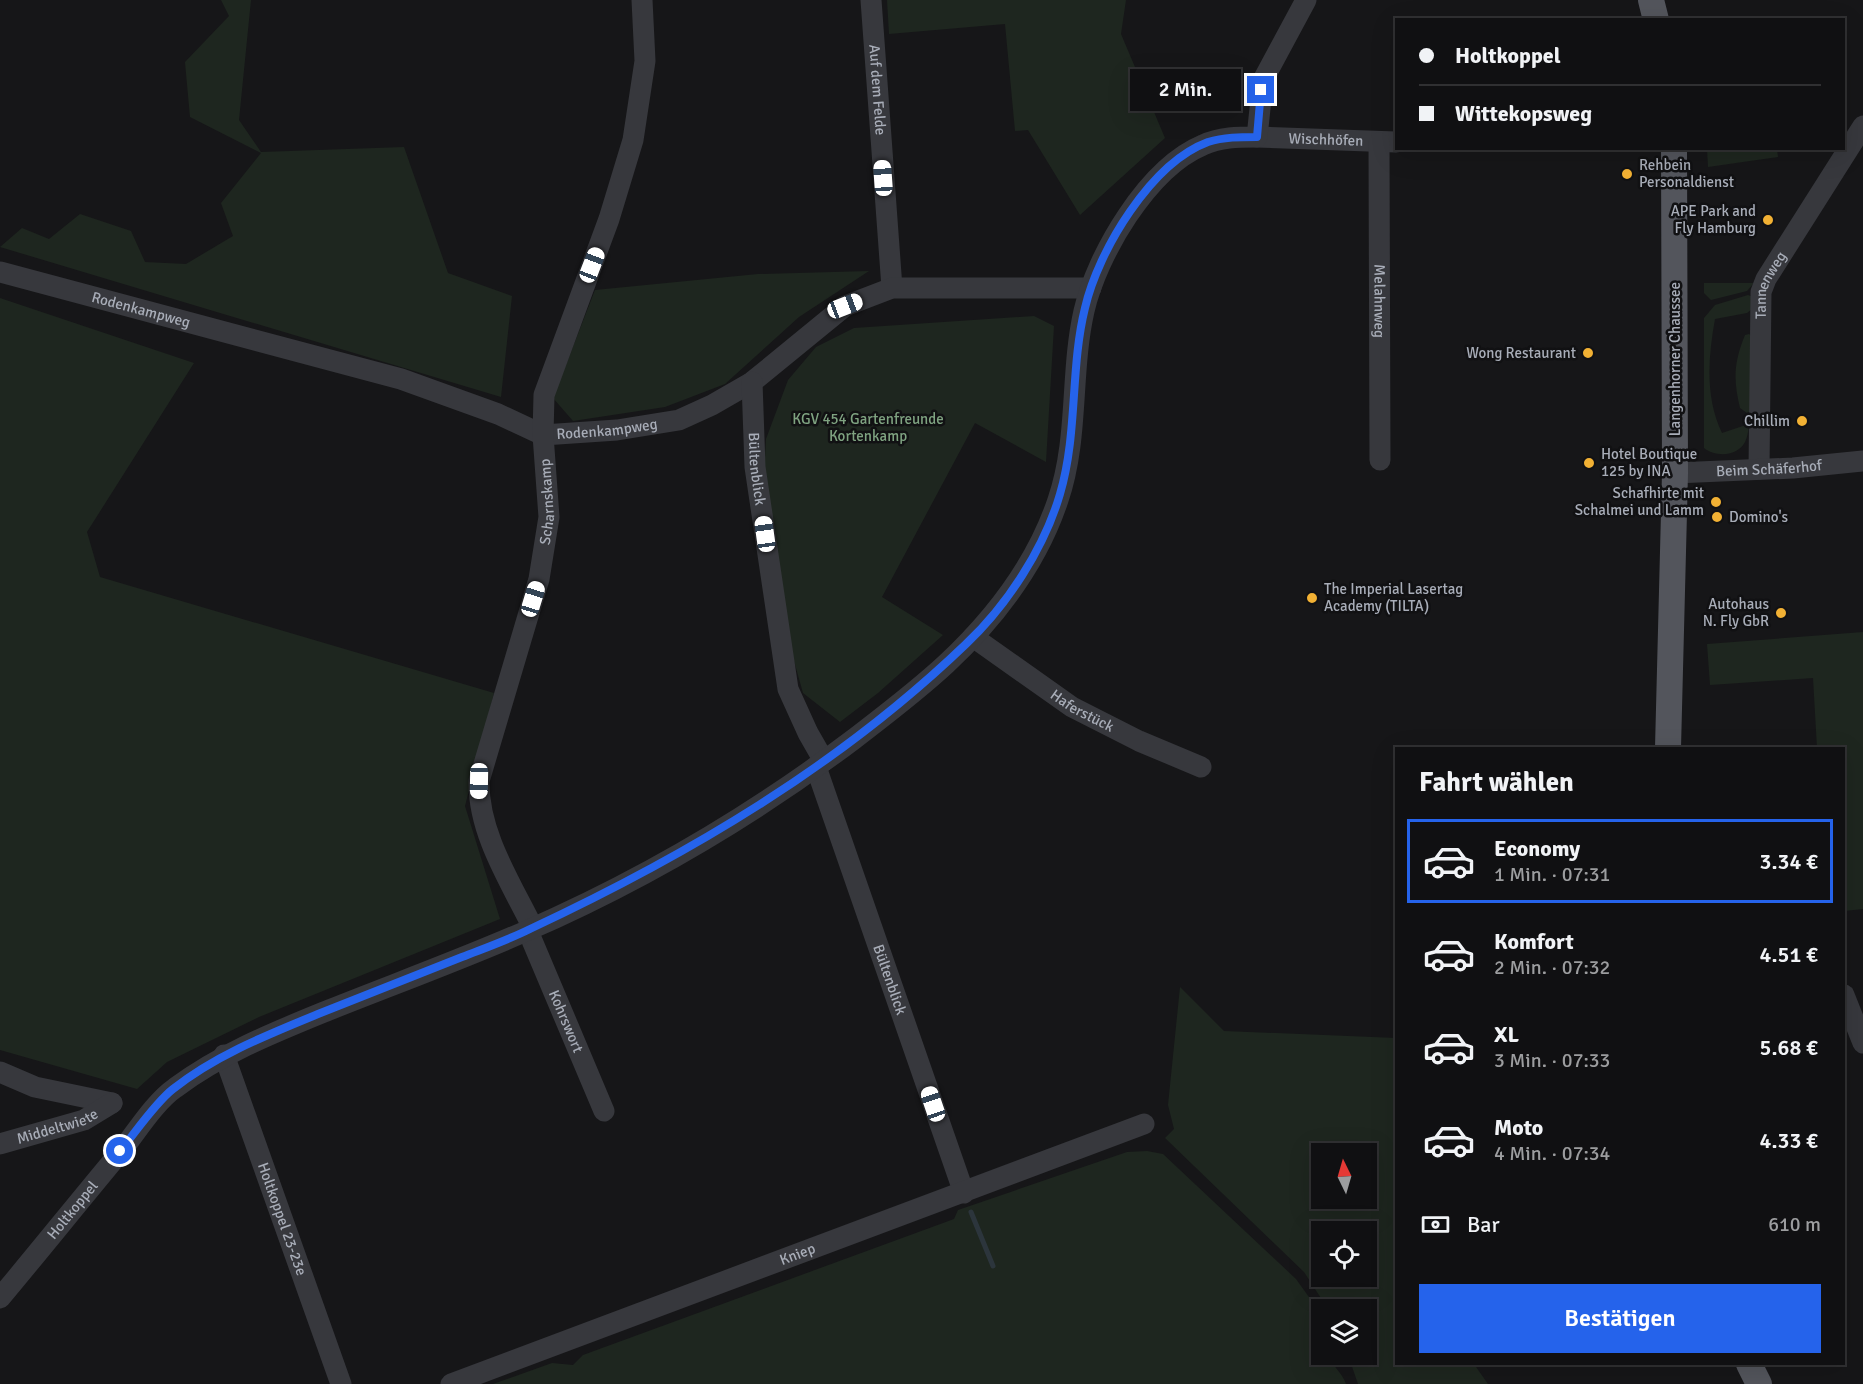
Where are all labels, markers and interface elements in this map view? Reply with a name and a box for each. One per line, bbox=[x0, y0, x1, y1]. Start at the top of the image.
text: Holtkoppel bbox=[1455, 42, 1561, 69]
street label: Auf dem Felde bbox=[865, 44, 890, 136]
callout: 2 Min. bbox=[1129, 69, 1240, 111]
route end bbox=[1247, 76, 1274, 103]
text: 2 Min. bbox=[1159, 77, 1212, 102]
text: Wittekopsweg bbox=[1455, 100, 1592, 127]
street label: Wischhöfen bbox=[1288, 129, 1364, 150]
place label: Rehbein Personaldienst bbox=[1639, 156, 1734, 191]
car bbox=[873, 159, 893, 197]
marker: Rehbein Personaldienst bbox=[1620, 167, 1634, 181]
place label: APE Park and Fly Hamburg bbox=[1671, 202, 1756, 237]
marker: APE Park and Fly Hamburg bbox=[1761, 213, 1775, 227]
car bbox=[577, 245, 607, 285]
street label: Tannenweg bbox=[1752, 248, 1790, 319]
street label: Melahnweg bbox=[1370, 264, 1389, 338]
street label: Langenhorner Chaussee bbox=[1666, 282, 1684, 436]
street label: Rodenkampweg bbox=[90, 288, 192, 331]
car bbox=[825, 291, 865, 321]
place label: Wong Restaurant bbox=[1466, 344, 1576, 362]
marker: Wong Restaurant bbox=[1581, 346, 1595, 360]
park label: KGV 454 Gartenfreunde Kortenkamp bbox=[792, 410, 944, 445]
place label: Chillim bbox=[1744, 412, 1790, 430]
marker: Chillim bbox=[1795, 414, 1809, 428]
street label: Rodenkampweg bbox=[556, 415, 659, 443]
street label: Bültenblick bbox=[745, 432, 770, 507]
place label: Hotel Boutique 125 by INA bbox=[1601, 445, 1697, 480]
marker: Hotel Boutique 125 by INA bbox=[1582, 456, 1596, 470]
street label: Beim Schäferhof bbox=[1716, 456, 1824, 480]
street label: Scharnskamp bbox=[536, 458, 558, 546]
place label: Schafhirte mit Schalmei und Lamm bbox=[1575, 484, 1704, 519]
marker: Schafhirte mit Schalmei und Lamm bbox=[1709, 495, 1723, 509]
place label: Domino's bbox=[1729, 508, 1789, 526]
marker: Domino's bbox=[1710, 510, 1724, 524]
car bbox=[754, 515, 776, 553]
car bbox=[519, 579, 547, 619]
place label: The Imperial Lasertag Academy (TILTA) bbox=[1324, 580, 1463, 615]
marker: The Imperial Lasertag Academy (TILTA) bbox=[1305, 591, 1319, 605]
place label: Autohaus N. Fly GbR bbox=[1703, 595, 1769, 630]
marker: Autohaus N. Fly GbR bbox=[1774, 606, 1788, 620]
street label: Haferstück bbox=[1047, 686, 1117, 736]
car bbox=[470, 763, 488, 799]
text: Fahrt wählen bbox=[1419, 766, 1574, 799]
icon: car bbox=[1422, 834, 1476, 888]
text: Economy bbox=[1494, 835, 1580, 862]
text: 3.34 € bbox=[1760, 848, 1818, 875]
text: 1 Min. · 07:31 bbox=[1494, 862, 1610, 887]
icon: car bbox=[1422, 927, 1476, 981]
text: Komfort bbox=[1494, 928, 1574, 955]
text: 4.51 € bbox=[1760, 941, 1818, 968]
street label: Bültenblick bbox=[869, 942, 911, 1018]
text: 2 Min. · 07:32 bbox=[1494, 955, 1610, 980]
street label: Kohrswort bbox=[545, 987, 587, 1055]
icon: car bbox=[1422, 1020, 1476, 1074]
text: XL bbox=[1494, 1021, 1519, 1048]
text: 5.68 € bbox=[1760, 1034, 1818, 1061]
text: 3 Min. · 07:33 bbox=[1494, 1048, 1610, 1073]
car bbox=[919, 1084, 947, 1124]
street label: Middeltwiete bbox=[15, 1105, 101, 1148]
icon: car bbox=[1422, 1113, 1476, 1167]
text: Moto bbox=[1494, 1114, 1543, 1141]
text: 4.33 € bbox=[1760, 1127, 1818, 1154]
route start bbox=[106, 1137, 133, 1164]
text: 4 Min. · 07:34 bbox=[1494, 1141, 1610, 1166]
north arrow bbox=[1311, 1143, 1377, 1209]
map controls bbox=[1311, 1143, 1377, 1365]
street label: Holtkoppel 23-23e bbox=[254, 1160, 311, 1278]
street label: Holtkoppel bbox=[43, 1177, 102, 1243]
icon: cash bbox=[1419, 1208, 1452, 1241]
text: Bar bbox=[1467, 1211, 1500, 1238]
text: 610 m bbox=[1768, 1212, 1821, 1237]
button: locate bbox=[1311, 1221, 1377, 1287]
street label: Kniep bbox=[777, 1239, 818, 1269]
button: Bestätigen bbox=[1419, 1284, 1821, 1353]
button: layers bbox=[1311, 1299, 1377, 1365]

